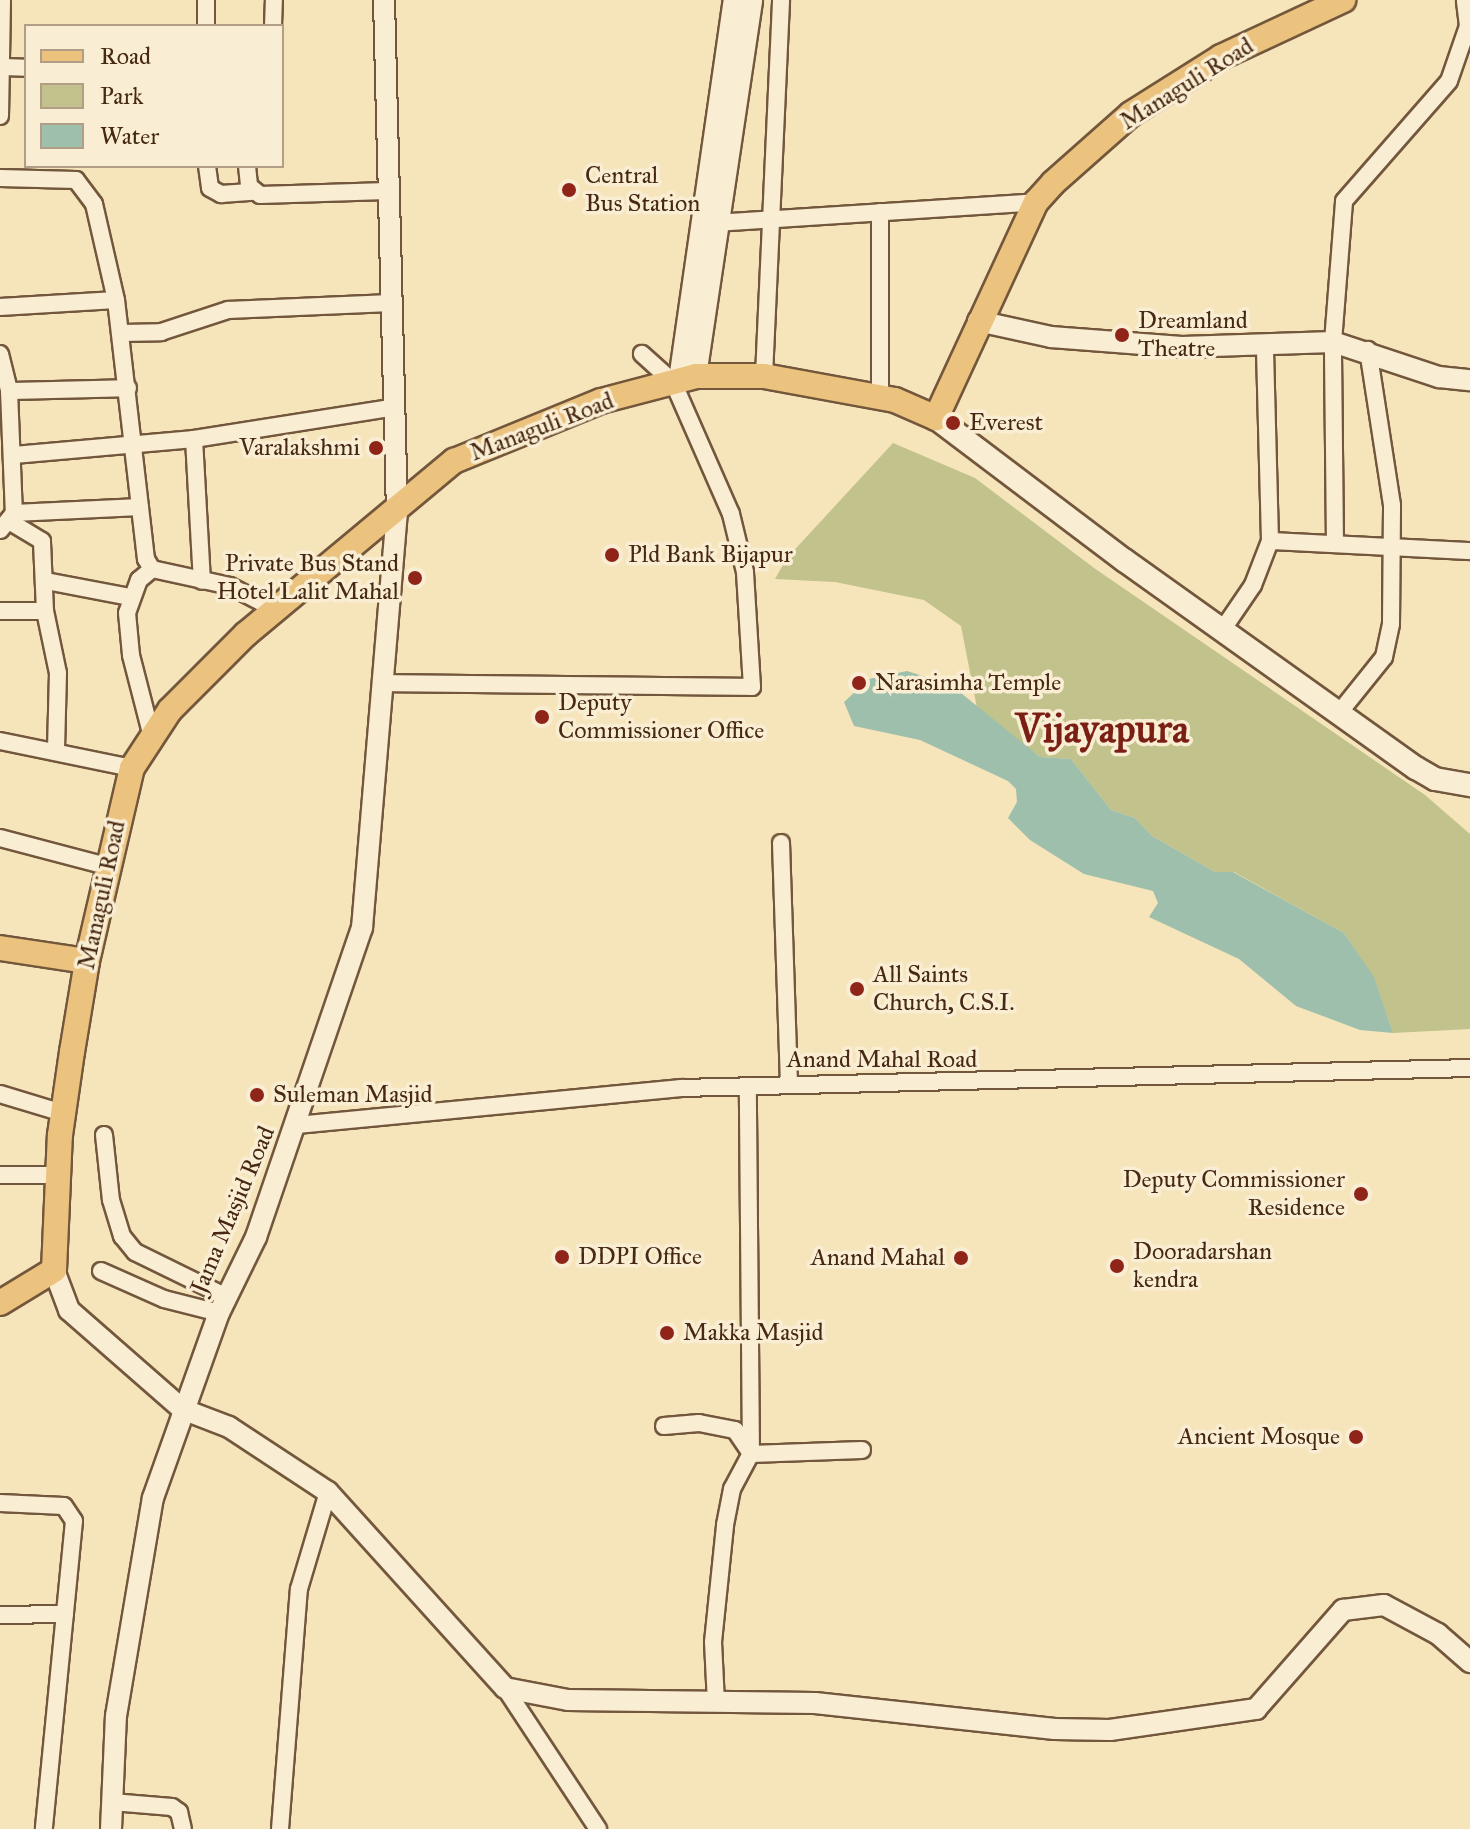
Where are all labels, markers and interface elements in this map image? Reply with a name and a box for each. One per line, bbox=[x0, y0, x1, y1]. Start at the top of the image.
legend bbox=[24, 24, 284, 168]
street label: Managuli Road bbox=[1115, 32, 1259, 136]
text: Road bbox=[100, 41, 151, 71]
text: Park bbox=[100, 81, 143, 111]
text: Water bbox=[100, 121, 159, 151]
place label: Central Bus Station bbox=[585, 162, 700, 218]
marker: Central Bus Station bbox=[560, 181, 578, 199]
place label: Dreamland Theatre bbox=[1138, 307, 1248, 363]
marker: Dreamland Theatre bbox=[1113, 326, 1131, 344]
street label: Managuli Road bbox=[466, 386, 618, 468]
place label: Everest bbox=[969, 409, 1043, 437]
marker: Everest bbox=[944, 414, 962, 432]
place label: Varalakshmi bbox=[239, 434, 360, 462]
marker: Varalakshmi bbox=[367, 439, 385, 457]
place label: Pld Bank Bijapur bbox=[628, 541, 793, 569]
marker: Pld Bank Bijapur bbox=[603, 546, 621, 564]
place label: Private Bus Stand Hotel Lalit Mahal bbox=[217, 550, 399, 606]
marker: Private Bus Stand Hotel Lalit Mahal bbox=[406, 569, 424, 587]
place label: Narasimha Temple bbox=[875, 669, 1061, 697]
marker: Narasimha Temple bbox=[850, 674, 868, 692]
place label: Deputy Commissioner Office bbox=[558, 689, 764, 745]
district label: Vijayapura bbox=[1015, 705, 1189, 753]
marker: Deputy Commissioner Office bbox=[533, 708, 551, 726]
street label: Managuli Road bbox=[72, 818, 132, 972]
place label: All Saints Church, C.S.I. bbox=[873, 961, 1014, 1017]
marker: All Saints Church, C.S.I. bbox=[848, 980, 866, 998]
street label: Anand Mahal Road bbox=[787, 1046, 977, 1074]
place label: Suleman Masjid bbox=[273, 1081, 432, 1109]
marker: Suleman Masjid bbox=[248, 1086, 266, 1104]
street label: Jama Masjid Road bbox=[185, 1122, 281, 1298]
place label: Deputy Commissioner Residence bbox=[1123, 1166, 1345, 1222]
marker: Deputy Commissioner Residence bbox=[1352, 1185, 1370, 1203]
place label: Dooradarshan kendra bbox=[1133, 1238, 1272, 1294]
place label: DDPI Office bbox=[578, 1243, 702, 1271]
place label: Anand Mahal bbox=[811, 1244, 945, 1272]
marker: DDPI Office bbox=[553, 1248, 571, 1266]
marker: Anand Mahal bbox=[952, 1249, 970, 1267]
marker: Dooradarshan kendra bbox=[1108, 1257, 1126, 1275]
place label: Makka Masjid bbox=[683, 1319, 823, 1347]
marker: Makka Masjid bbox=[658, 1324, 676, 1342]
place label: Ancient Mosque bbox=[1178, 1423, 1340, 1451]
marker: Ancient Mosque bbox=[1347, 1428, 1365, 1446]

